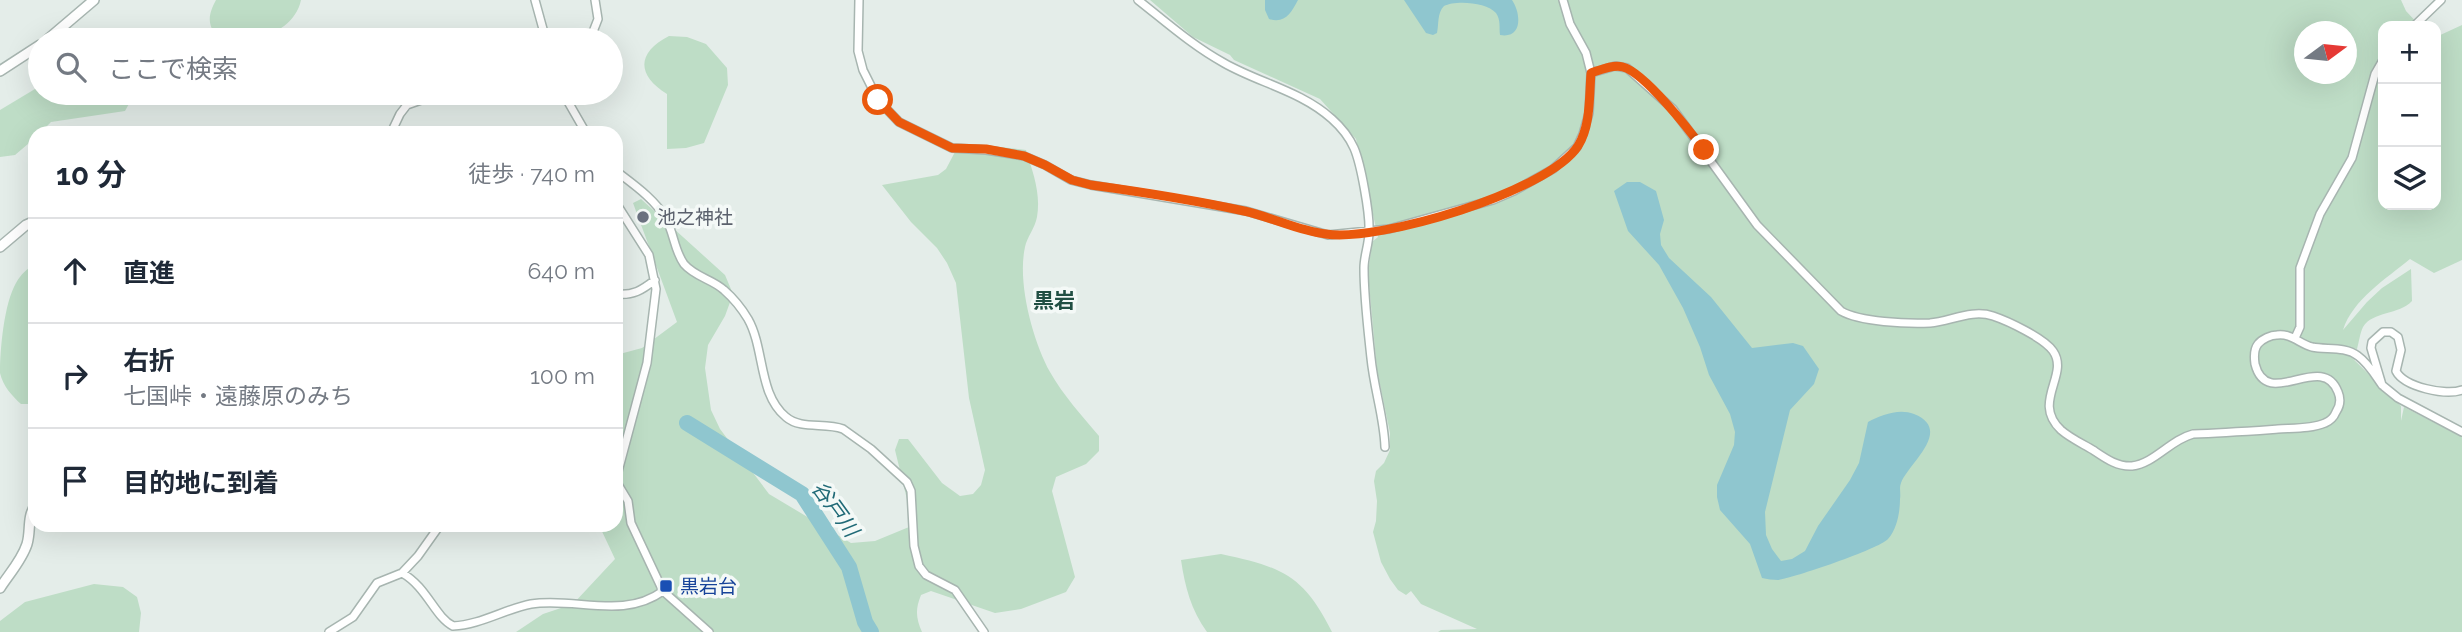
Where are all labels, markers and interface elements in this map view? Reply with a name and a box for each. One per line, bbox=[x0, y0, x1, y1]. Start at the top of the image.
north arrow bbox=[2294, 21, 2357, 84]
map controls bbox=[2378, 21, 2441, 210]
button: + bbox=[2378, 21, 2441, 84]
search box bbox=[28, 28, 623, 105]
icon: search bbox=[52, 48, 90, 86]
text: ここで検索 bbox=[108, 54, 238, 84]
route start bbox=[862, 84, 893, 115]
button: − bbox=[2378, 84, 2441, 147]
route end bbox=[1688, 134, 1719, 165]
button: layers bbox=[2378, 147, 2441, 210]
text: 10 分 bbox=[56, 157, 126, 192]
text: 徒歩 · 740 m bbox=[468, 160, 595, 187]
place label: 池之神社 bbox=[657, 206, 733, 228]
marker: 池之神社 bbox=[635, 209, 651, 225]
icon: ahead bbox=[56, 252, 94, 290]
text: 640 m bbox=[527, 257, 595, 284]
text: 直進 bbox=[123, 258, 175, 288]
district label: 黒岩 bbox=[1033, 288, 1075, 313]
text: 右折 bbox=[123, 346, 175, 376]
icon: right bbox=[56, 357, 94, 395]
text: 100 m bbox=[530, 362, 595, 389]
text: 七国峠・遠藤原のみち bbox=[123, 382, 353, 409]
icon: arrive bbox=[56, 462, 94, 500]
text: 目的地に到着 bbox=[123, 468, 279, 498]
water label: 谷戸川 bbox=[807, 476, 865, 543]
place label: 黒岩台 bbox=[680, 575, 737, 597]
marker: 黒岩台 bbox=[658, 578, 674, 594]

